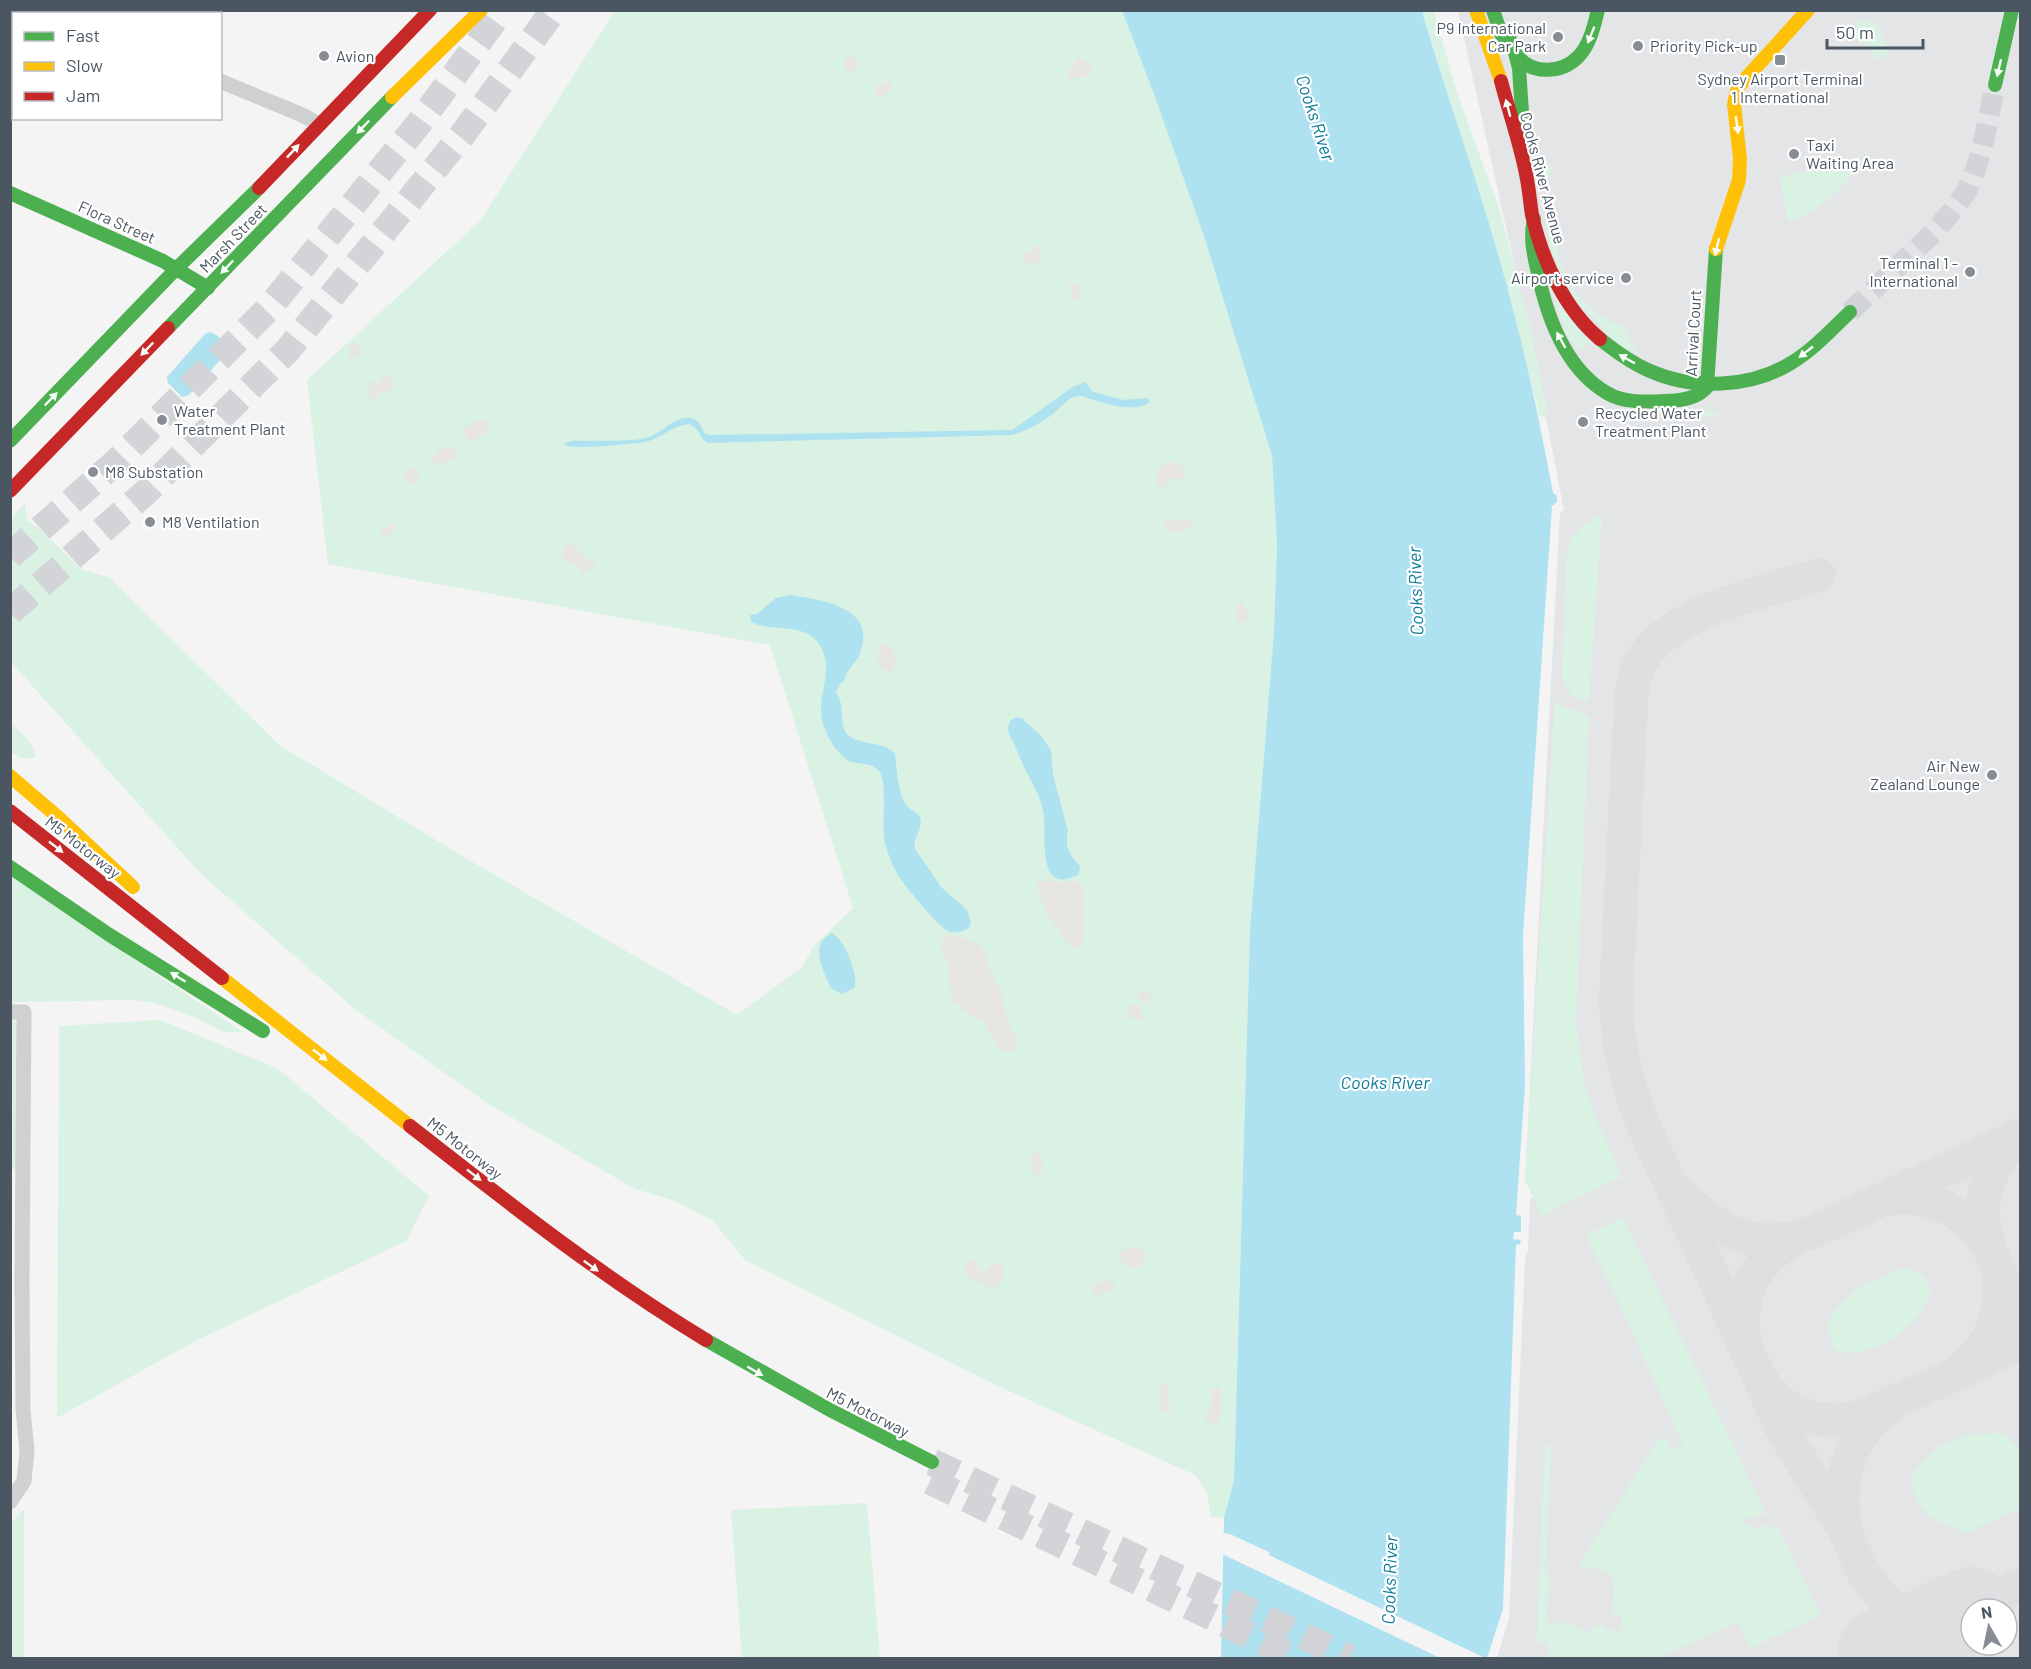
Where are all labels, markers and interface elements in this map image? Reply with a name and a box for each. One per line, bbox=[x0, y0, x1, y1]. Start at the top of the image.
legend bbox=[12, 12, 222, 120]
scale bar bbox=[1827, 12, 1923, 50]
place label: P9 International Car Park bbox=[1436, 18, 1546, 55]
text: 50 m bbox=[1836, 21, 1874, 43]
text: Fast bbox=[66, 24, 100, 46]
one-way arrow bbox=[1586, 26, 1596, 44]
marker: P9 International Car Park bbox=[1551, 30, 1565, 44]
place label: Priority Pick-up bbox=[1650, 36, 1758, 55]
marker: Priority Pick-up bbox=[1631, 39, 1645, 53]
place label: Avion bbox=[336, 46, 374, 65]
marker: Avion bbox=[317, 49, 331, 63]
marker: Sydney Airport Terminal 1 International bbox=[1773, 53, 1787, 67]
text: Slow bbox=[66, 54, 103, 76]
one-way arrow bbox=[1993, 59, 2003, 77]
place label: Sydney Airport Terminal 1 International bbox=[1698, 69, 1862, 106]
water label: Cooks River bbox=[1292, 72, 1340, 164]
text: Jam bbox=[66, 84, 100, 106]
one-way arrow bbox=[1503, 99, 1512, 117]
street label: Cooks River Avenue bbox=[1517, 110, 1570, 246]
one-way arrow bbox=[1732, 115, 1741, 134]
one-way arrow bbox=[356, 120, 370, 135]
place label: Taxi Waiting Area bbox=[1806, 135, 1894, 172]
one-way arrow bbox=[286, 144, 300, 159]
marker: Taxi Waiting Area bbox=[1787, 147, 1801, 161]
street label: Flora Street bbox=[76, 196, 159, 247]
street label: Marsh Street bbox=[195, 199, 270, 276]
one-way arrow bbox=[1711, 238, 1721, 257]
place label: Terminal 1 - International bbox=[1869, 253, 1958, 290]
one-way arrow bbox=[221, 260, 235, 274]
marker: Terminal 1 - International bbox=[1963, 265, 1977, 279]
place label: Airport service bbox=[1511, 268, 1614, 287]
marker: Airport service bbox=[1619, 271, 1633, 285]
street label: Arrival Court bbox=[1681, 289, 1704, 377]
one-way arrow bbox=[1556, 331, 1566, 348]
one-way arrow bbox=[141, 341, 154, 356]
one-way arrow bbox=[1799, 345, 1814, 357]
one-way arrow bbox=[1619, 355, 1636, 365]
one-way arrow bbox=[44, 391, 58, 406]
place label: Water Treatment Plant bbox=[174, 401, 285, 438]
place label: Recycled Water Treatment Plant bbox=[1595, 403, 1706, 440]
marker: Water Treatment Plant bbox=[155, 413, 169, 427]
marker: Recycled Water Treatment Plant bbox=[1576, 415, 1590, 429]
place label: M8 Substation bbox=[105, 462, 204, 481]
marker: M8 Substation bbox=[86, 465, 100, 479]
place label: M8 Ventilation bbox=[162, 512, 260, 531]
marker: M8 Ventilation bbox=[143, 515, 157, 529]
water label: Cooks River bbox=[1402, 546, 1428, 636]
place label: Air New Zealand Lounge bbox=[1870, 756, 1980, 793]
marker: Air New Zealand Lounge bbox=[1985, 768, 1999, 782]
street label: M5 Motorway bbox=[42, 811, 125, 882]
one-way arrow bbox=[49, 840, 64, 852]
one-way arrow bbox=[170, 972, 186, 983]
one-way arrow bbox=[313, 1048, 328, 1060]
water label: Cooks River bbox=[1340, 1071, 1430, 1093]
street label: M5 Motorway bbox=[424, 1112, 507, 1183]
one-way arrow bbox=[466, 1169, 481, 1181]
one-way arrow bbox=[584, 1259, 599, 1271]
one-way arrow bbox=[747, 1366, 764, 1376]
street label: M5 Motorway bbox=[824, 1383, 913, 1441]
water label: Cooks River bbox=[1376, 1534, 1402, 1625]
north arrow bbox=[1959, 1597, 2019, 1657]
text: N bbox=[1980, 1601, 1993, 1622]

